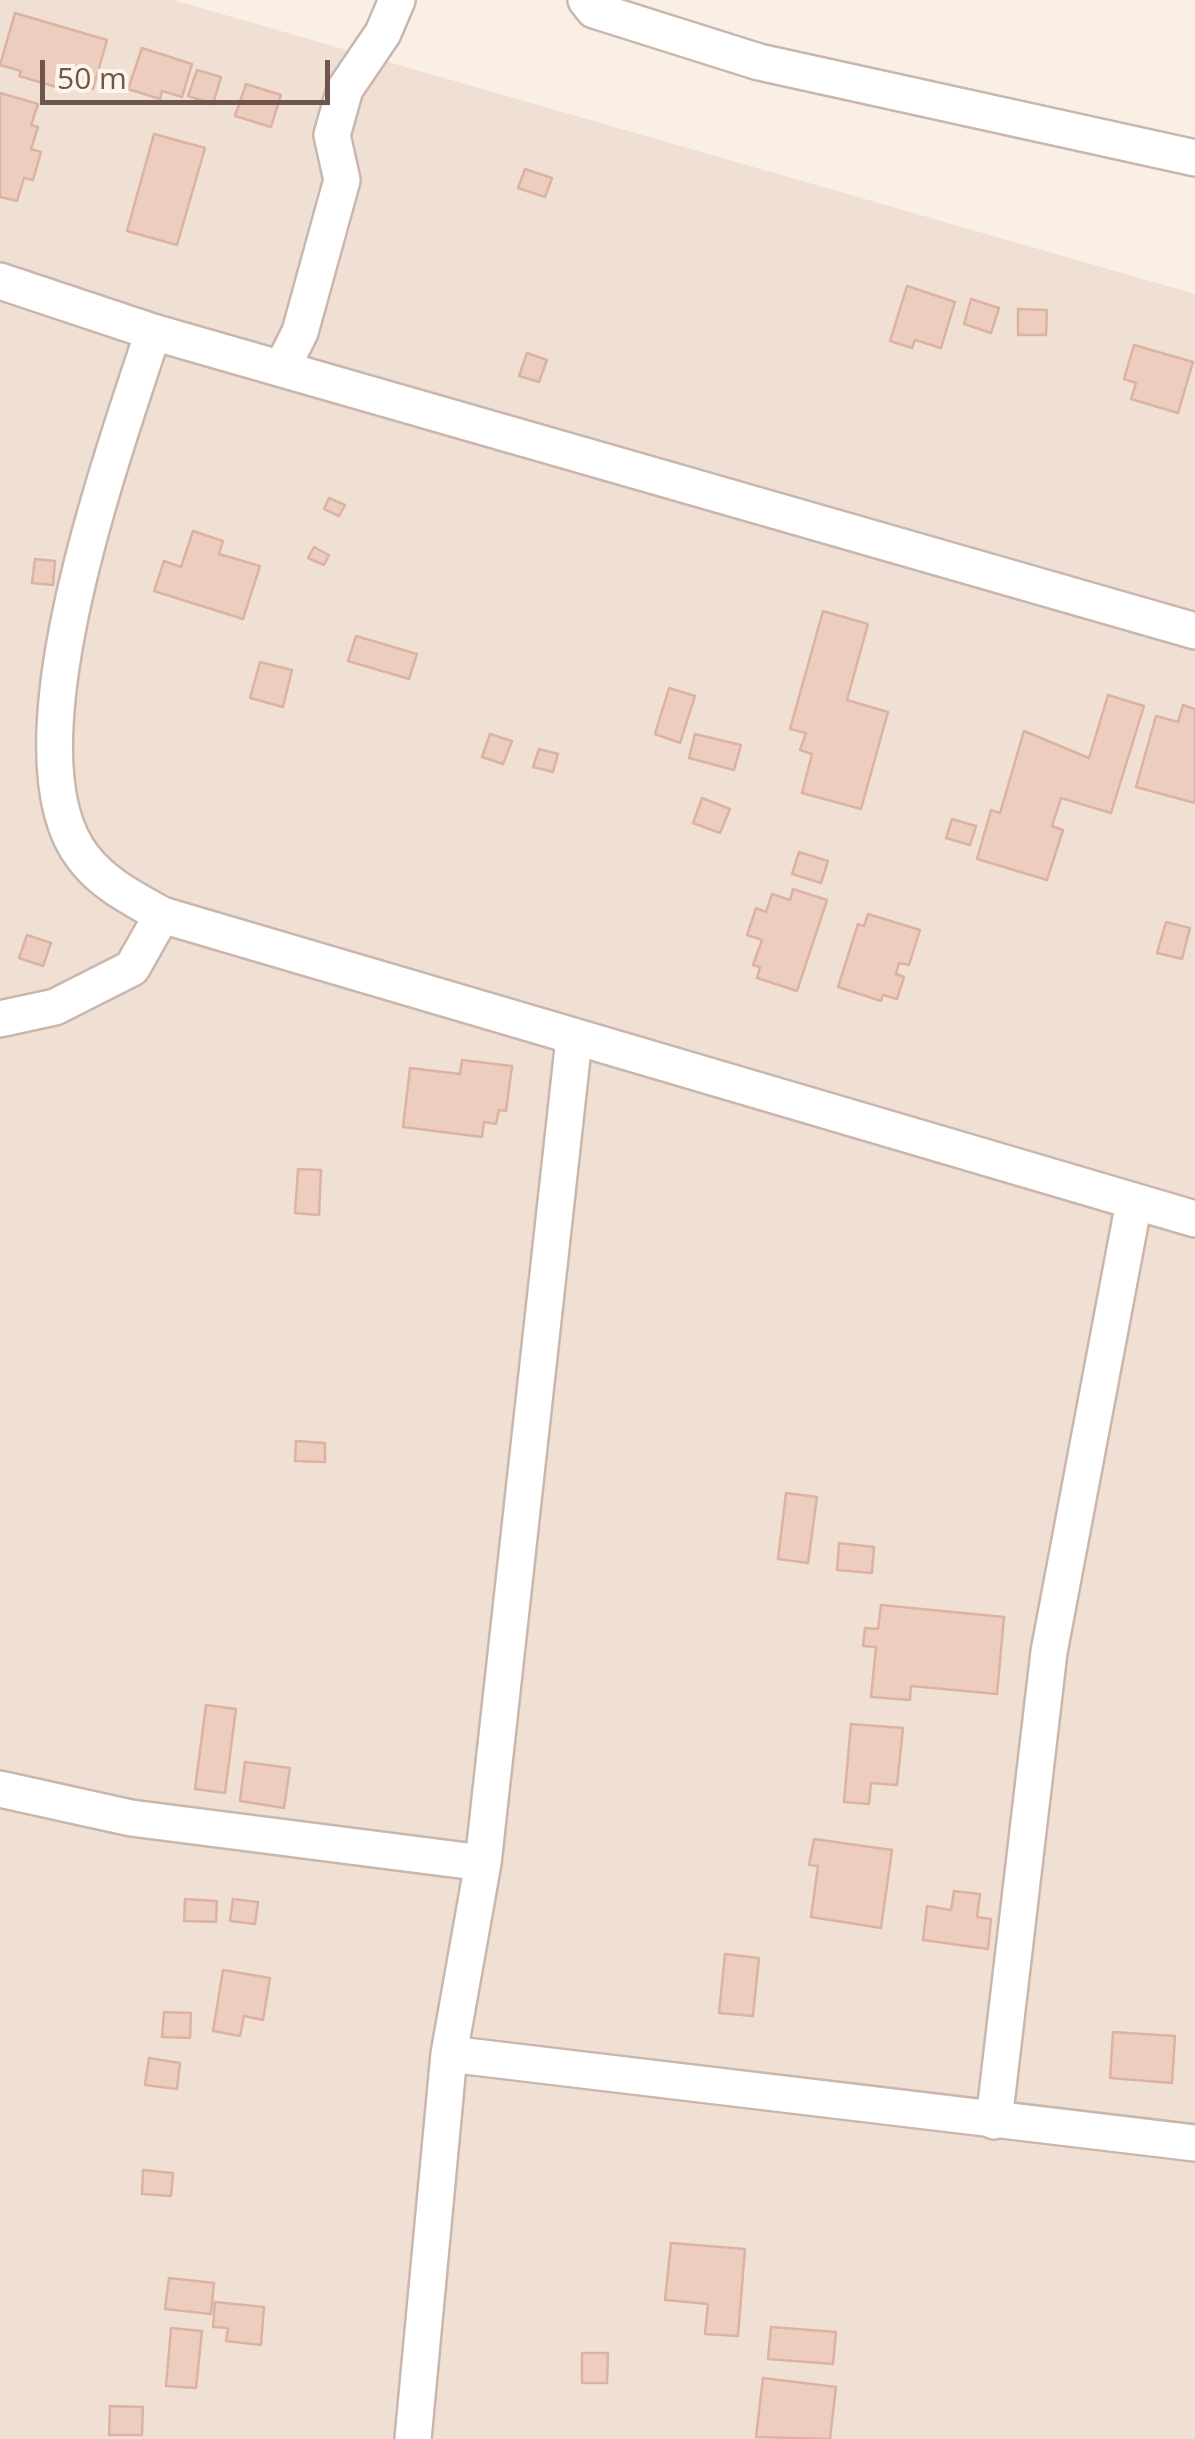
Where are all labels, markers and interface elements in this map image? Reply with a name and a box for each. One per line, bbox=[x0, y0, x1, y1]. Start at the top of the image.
scale bar bbox=[45, 40, 335, 102]
text: 50 m bbox=[57, 57, 127, 98]

